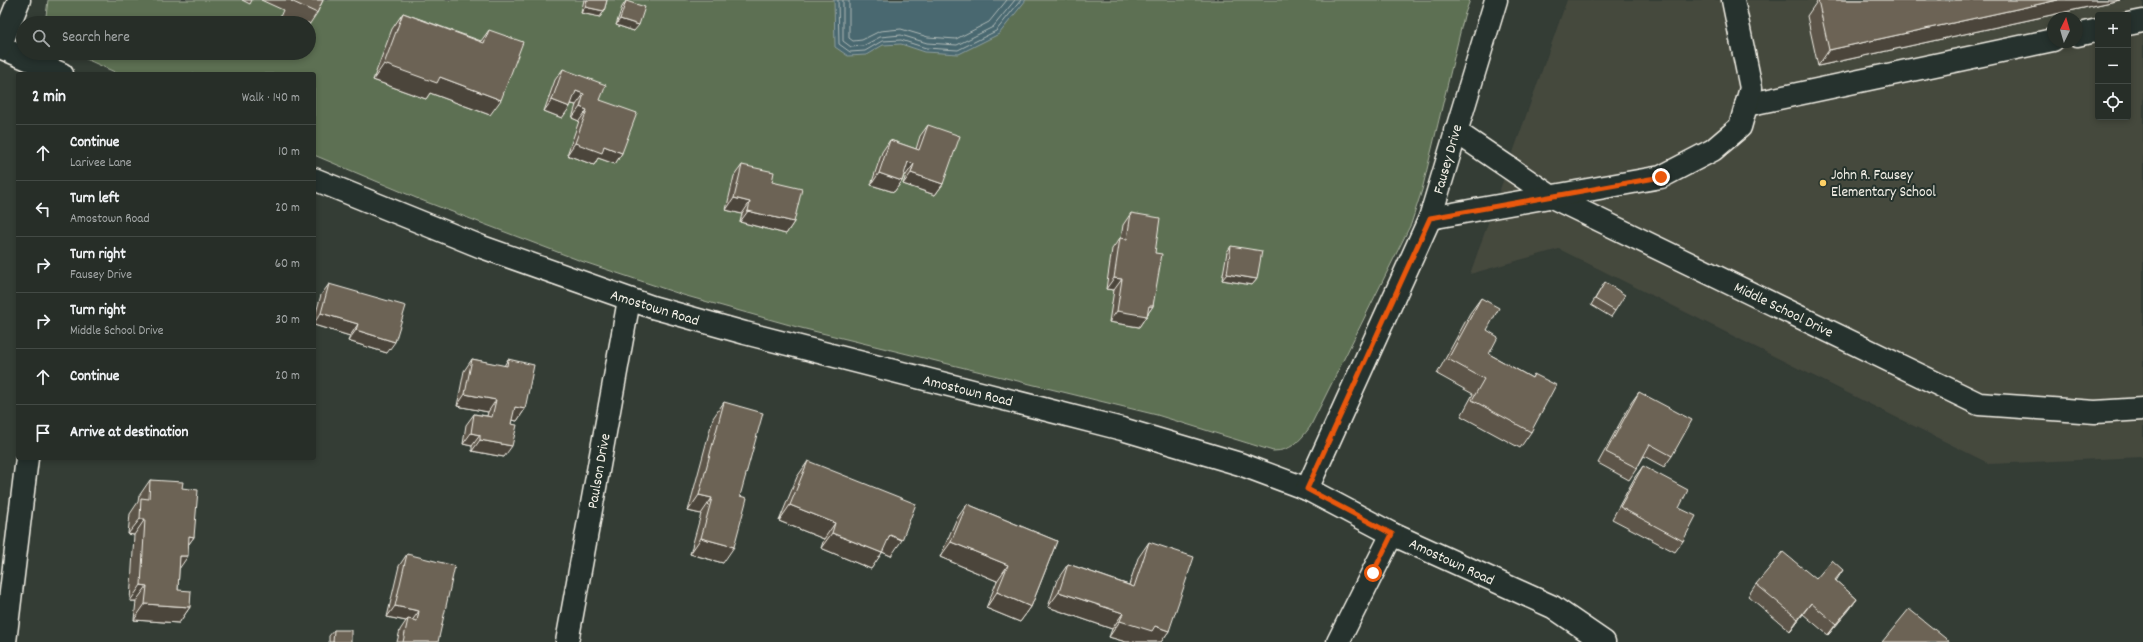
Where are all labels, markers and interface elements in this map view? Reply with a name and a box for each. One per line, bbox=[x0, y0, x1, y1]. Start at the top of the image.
north arrow bbox=[2047, 12, 2083, 48]
map controls bbox=[2095, 12, 2131, 120]
button: + bbox=[2095, 12, 2131, 48]
search box bbox=[16, 16, 316, 60]
icon: search bbox=[30, 27, 52, 49]
text: Search here bbox=[62, 27, 130, 49]
button: − bbox=[2095, 48, 2131, 84]
button: locate bbox=[2095, 84, 2131, 120]
text: 2 min bbox=[32, 86, 66, 110]
text: Walk · 140 m bbox=[242, 89, 300, 108]
street label: Fausey Drive bbox=[1428, 122, 1469, 197]
text: Continue bbox=[70, 132, 119, 154]
icon: ahead bbox=[32, 142, 54, 164]
text: 10 m bbox=[278, 143, 300, 162]
text: Larivee Lane bbox=[70, 154, 132, 173]
place label: John R. Fausey Elementary School bbox=[1831, 165, 1936, 204]
route end bbox=[1652, 168, 1670, 186]
marker: John R. Fausey Elementary School bbox=[1818, 178, 1828, 188]
text: Turn left bbox=[70, 188, 119, 210]
icon: left bbox=[32, 198, 54, 220]
text: 20 m bbox=[275, 199, 300, 218]
text: Amostown Road bbox=[70, 210, 150, 229]
text: Turn right bbox=[70, 244, 126, 266]
icon: right bbox=[32, 254, 54, 276]
text: 60 m bbox=[275, 255, 300, 274]
text: Fausey Drive bbox=[70, 266, 132, 285]
street label: Middle School Drive bbox=[1730, 277, 1837, 345]
street label: Amostown Road bbox=[607, 285, 702, 333]
text: Turn right bbox=[70, 300, 126, 322]
icon: right bbox=[32, 310, 54, 332]
text: 30 m bbox=[275, 311, 300, 330]
text: Middle School Drive bbox=[70, 322, 164, 341]
icon: ahead bbox=[32, 366, 54, 388]
text: Continue bbox=[70, 366, 119, 388]
text: 20 m bbox=[275, 367, 300, 386]
street label: Amostown Road bbox=[920, 370, 1015, 414]
icon: arrive bbox=[32, 422, 54, 444]
text: Arrive at destination bbox=[70, 422, 188, 444]
street label: Paulson Drive bbox=[583, 432, 617, 511]
street label: Amostown Road bbox=[1405, 533, 1497, 592]
route start bbox=[1364, 564, 1382, 582]

